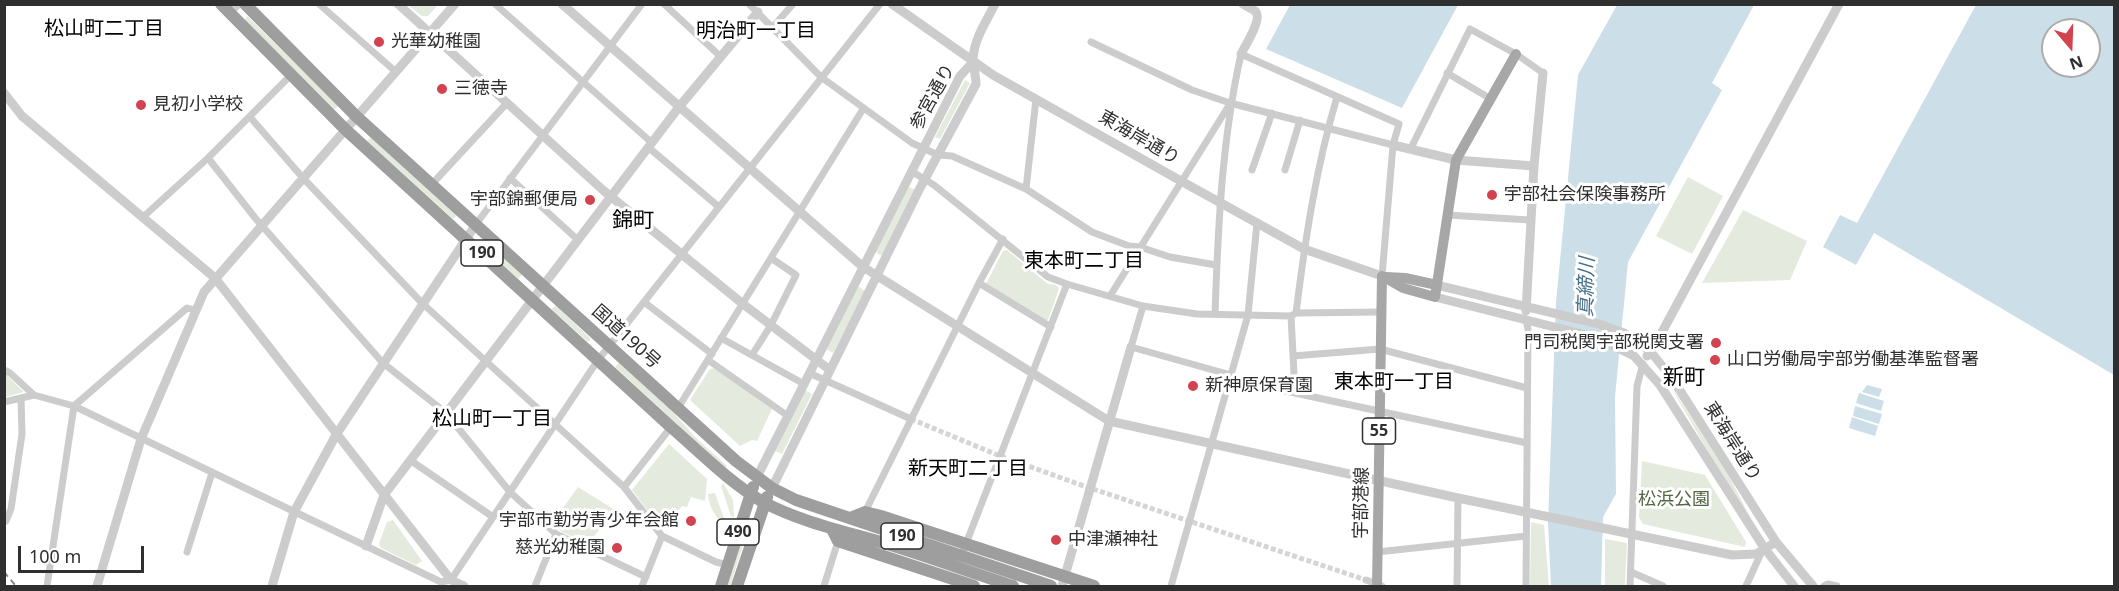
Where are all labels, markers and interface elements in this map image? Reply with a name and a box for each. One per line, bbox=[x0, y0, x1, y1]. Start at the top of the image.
district label: 松山町二丁目 bbox=[44, 17, 164, 41]
north arrow bbox=[2041, 18, 2101, 78]
district label: 明治町一丁目 bbox=[696, 19, 816, 43]
place label: 光華幼稚園 bbox=[391, 31, 481, 53]
marker: 光華幼稚園 bbox=[372, 35, 386, 49]
text: N bbox=[2066, 51, 2086, 76]
street label: 参宮通り bbox=[906, 60, 960, 134]
place label: 三徳寺 bbox=[454, 78, 508, 100]
marker: 三徳寺 bbox=[435, 82, 449, 96]
place label: 見初小学校 bbox=[153, 94, 243, 116]
marker: 見初小学校 bbox=[134, 98, 148, 112]
street label: 東海岸通り bbox=[1095, 106, 1183, 170]
place label: 宇部社会保険事務所 bbox=[1504, 184, 1666, 206]
marker: 宇部社会保険事務所 bbox=[1485, 188, 1499, 202]
place label: 宇部錦郵便局 bbox=[470, 189, 578, 211]
marker: 宇部錦郵便局 bbox=[583, 193, 597, 207]
district label: 錦町 bbox=[612, 208, 654, 234]
road number: 190 bbox=[461, 240, 503, 266]
district label: 東本町二丁目 bbox=[1024, 249, 1144, 273]
water label: 真締川 bbox=[1574, 257, 1600, 317]
street label: 国道190号 bbox=[587, 301, 665, 373]
place label: 門司税関宇部税関支署 bbox=[1524, 332, 1704, 354]
marker: 門司税関宇部税関支署 bbox=[1709, 336, 1723, 350]
place label: 山口労働局宇部労働基準監督署 bbox=[1727, 349, 1979, 371]
marker: 山口労働局宇部労働基準監督署 bbox=[1708, 353, 1722, 367]
district label: 新町 bbox=[1663, 365, 1705, 391]
district label: 東本町一丁目 bbox=[1334, 370, 1454, 394]
place label: 新神原保育園 bbox=[1205, 375, 1313, 397]
marker: 新神原保育園 bbox=[1186, 379, 1200, 393]
street label: 東海岸通り bbox=[1699, 398, 1765, 486]
district label: 松山町一丁目 bbox=[432, 407, 552, 431]
road number: 55 bbox=[1362, 418, 1396, 444]
district label: 新天町二丁目 bbox=[908, 457, 1028, 481]
street label: 宇部港線 bbox=[1351, 467, 1373, 539]
park label: 松浜公園 bbox=[1638, 489, 1710, 511]
place label: 宇部市勤労青少年会館 bbox=[499, 510, 679, 532]
marker: 宇部市勤労青少年会館 bbox=[684, 514, 698, 528]
road number: 490 bbox=[717, 519, 759, 545]
road number: 190 bbox=[881, 523, 923, 549]
place label: 中津瀬神社 bbox=[1068, 529, 1158, 551]
marker: 中津瀬神社 bbox=[1049, 533, 1063, 547]
scale bar bbox=[21, 534, 147, 572]
place label: 慈光幼稚園 bbox=[515, 537, 605, 559]
marker: 慈光幼稚園 bbox=[610, 541, 624, 555]
text: 100 m bbox=[29, 544, 81, 568]

